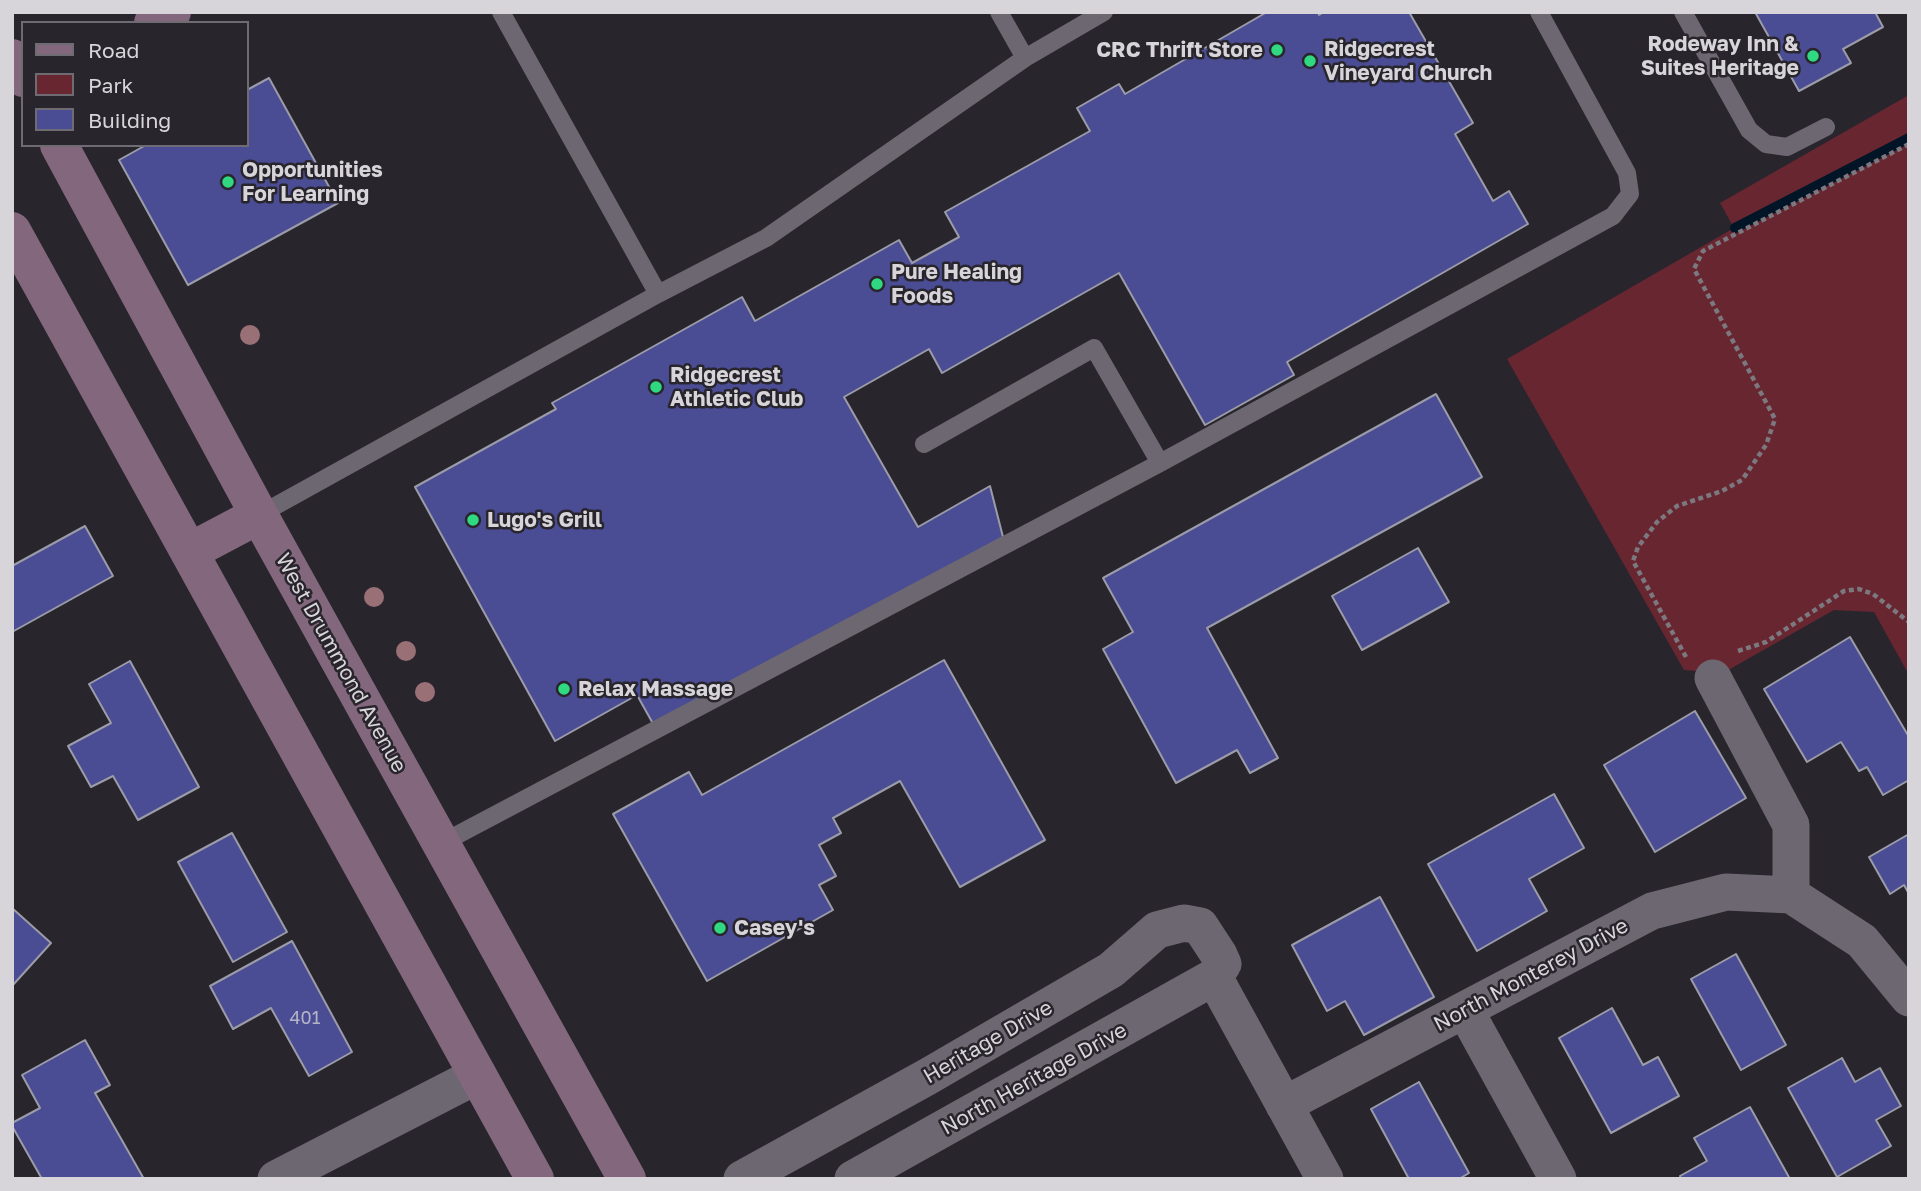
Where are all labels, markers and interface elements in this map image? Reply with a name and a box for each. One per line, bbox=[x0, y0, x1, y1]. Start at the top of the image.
legend bbox=[21, 21, 248, 147]
place label: Rodeway Inn & Suites Heritage bbox=[1641, 31, 1799, 81]
place label: Ridgecrest Vineyard Church bbox=[1324, 36, 1492, 86]
text: Road bbox=[88, 37, 139, 63]
place label: CRC Thrift Store bbox=[1096, 37, 1263, 63]
marker: CRC Thrift Store bbox=[1269, 42, 1285, 58]
marker: Rodeway Inn & Suites Heritage bbox=[1805, 48, 1821, 64]
marker: Ridgecrest Vineyard Church bbox=[1302, 53, 1318, 69]
text: Park bbox=[88, 72, 133, 98]
text: Building bbox=[88, 107, 171, 133]
place label: Opportunities For Learning bbox=[242, 157, 383, 207]
marker: Opportunities For Learning bbox=[220, 174, 236, 190]
place label: Pure Healing Foods bbox=[891, 259, 1022, 309]
marker: Pure Healing Foods bbox=[869, 276, 885, 292]
place label: Ridgecrest Athletic Club bbox=[670, 362, 803, 412]
marker: Ridgecrest Athletic Club bbox=[648, 379, 664, 395]
place label: Lugo's Grill bbox=[487, 507, 602, 533]
marker: Lugo's Grill bbox=[465, 512, 481, 528]
street label: West Drummond Avenue bbox=[270, 549, 412, 777]
place label: Relax Massage bbox=[578, 676, 733, 702]
marker: Relax Massage bbox=[556, 681, 572, 697]
street label: North Monterey Drive bbox=[1430, 913, 1632, 1037]
place label: Casey's bbox=[734, 915, 815, 941]
marker: Casey's bbox=[712, 920, 728, 936]
street label: Heritage Drive bbox=[919, 995, 1057, 1089]
house number: 401 bbox=[290, 1007, 320, 1029]
street label: North Heritage Drive bbox=[937, 1017, 1131, 1141]

